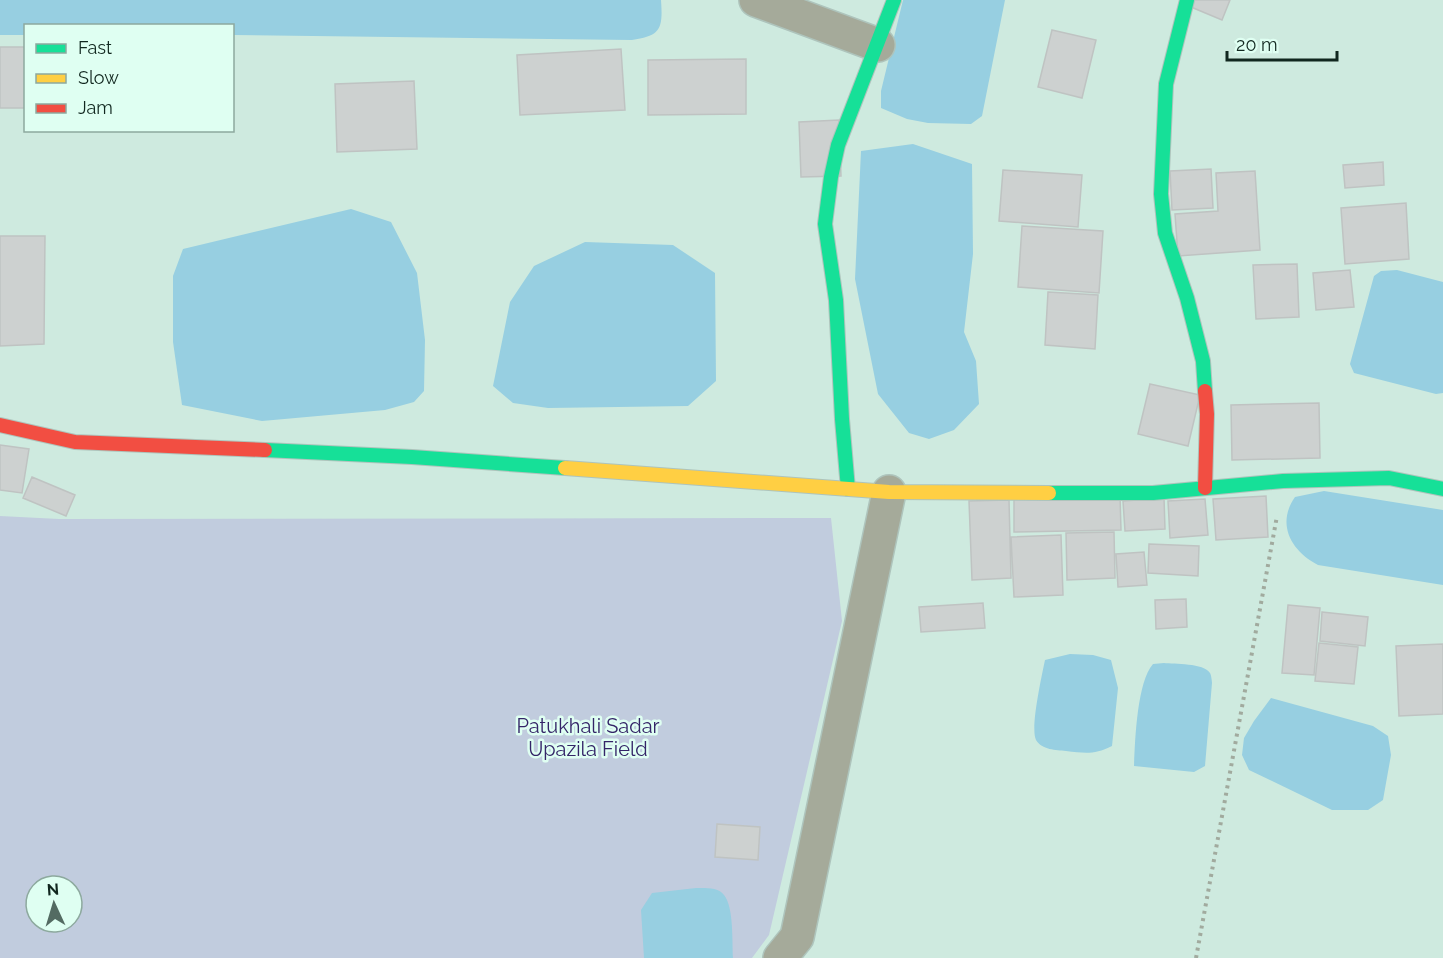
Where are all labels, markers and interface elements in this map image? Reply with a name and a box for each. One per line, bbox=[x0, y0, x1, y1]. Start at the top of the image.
legend bbox=[24, 24, 234, 132]
scale bar bbox=[1227, 24, 1336, 62]
text: 20 m bbox=[1236, 34, 1278, 55]
text: Fast bbox=[78, 37, 112, 58]
text: Slow bbox=[78, 67, 119, 88]
text: Jam bbox=[78, 97, 113, 118]
park label: Patukhali Sadar Upazila Field bbox=[516, 714, 660, 761]
north arrow bbox=[24, 874, 84, 934]
text: N bbox=[46, 880, 60, 899]

